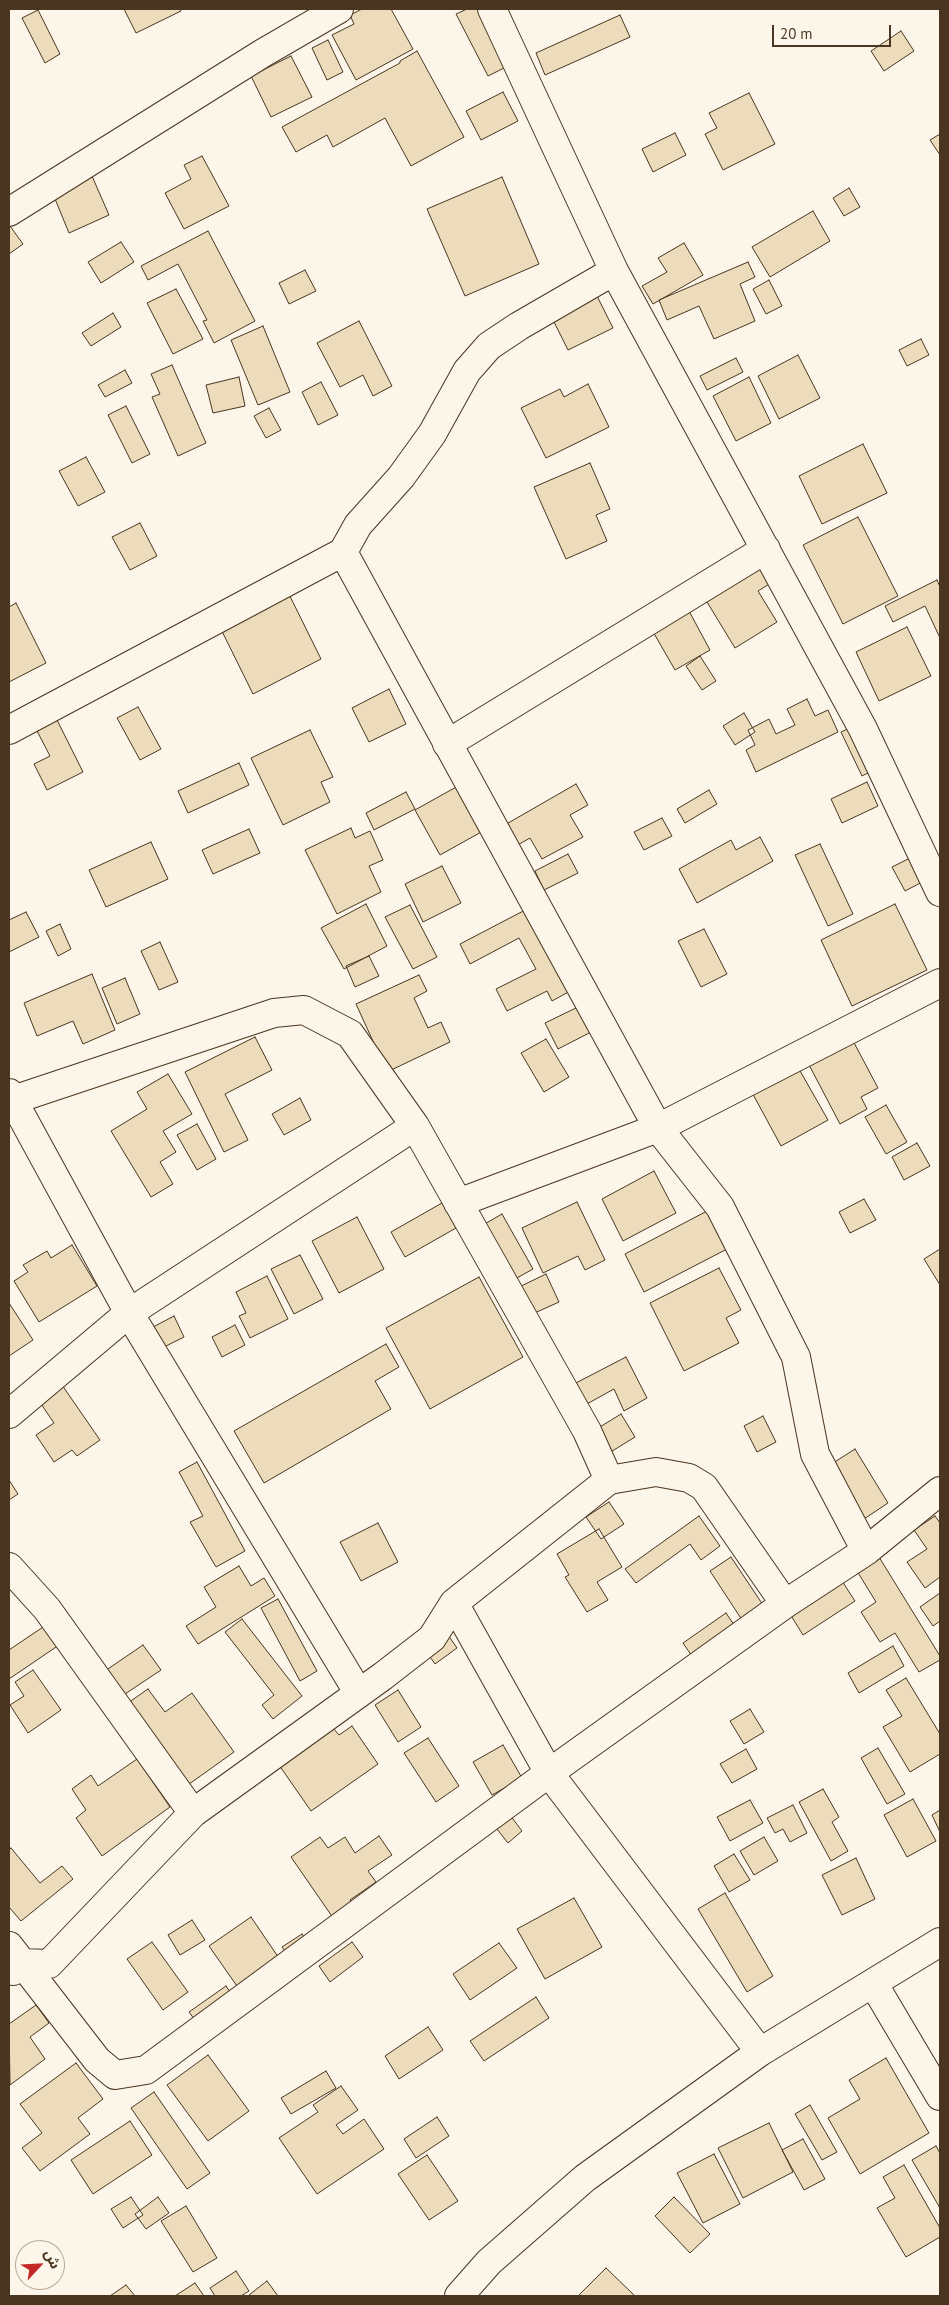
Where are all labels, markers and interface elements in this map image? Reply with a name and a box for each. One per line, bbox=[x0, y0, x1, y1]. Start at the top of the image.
scale bar bbox=[774, 15, 893, 47]
text: 20 m bbox=[780, 24, 813, 43]
north arrow bbox=[15, 2240, 65, 2290]
text: ش bbox=[40, 2247, 65, 2272]

